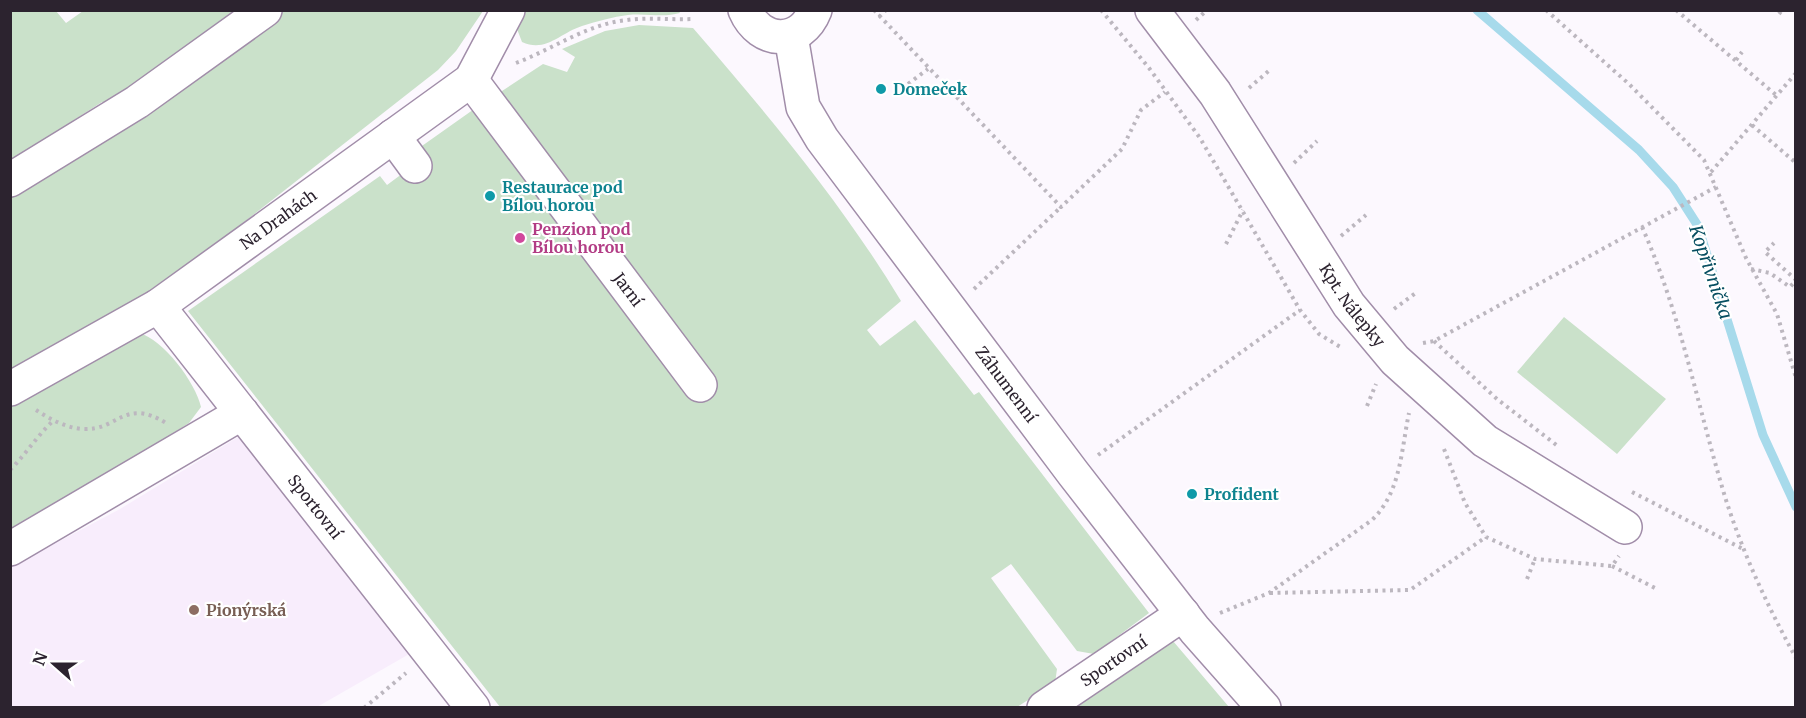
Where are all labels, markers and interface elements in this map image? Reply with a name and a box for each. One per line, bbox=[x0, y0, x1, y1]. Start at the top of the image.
place label: Domeček bbox=[893, 79, 968, 99]
marker: Domeček bbox=[874, 82, 888, 96]
place label: Restaurace pod Bílou horou bbox=[502, 177, 623, 215]
street label: Na Drahách bbox=[236, 185, 321, 254]
marker: Restaurace pod Bílou horou bbox=[483, 189, 497, 203]
place label: Penzion pod Bílou horou bbox=[532, 219, 631, 257]
water label: Kopřivnička bbox=[1684, 221, 1738, 322]
marker: Penzion pod Bílou horou bbox=[513, 231, 527, 245]
street label: Kpt. Nálepky bbox=[1315, 260, 1390, 351]
street label: Jarní bbox=[609, 268, 648, 311]
street label: Záhumenní bbox=[971, 342, 1042, 427]
street label: Sportovní bbox=[284, 471, 347, 544]
place label: Profident bbox=[1204, 484, 1279, 504]
marker: Profident bbox=[1185, 487, 1199, 501]
place label: Pionýrská bbox=[206, 600, 286, 620]
marker: Pionýrská bbox=[187, 603, 201, 617]
street label: Sportovní bbox=[1076, 631, 1151, 691]
north arrow bbox=[24, 634, 84, 694]
text: N bbox=[28, 649, 52, 668]

